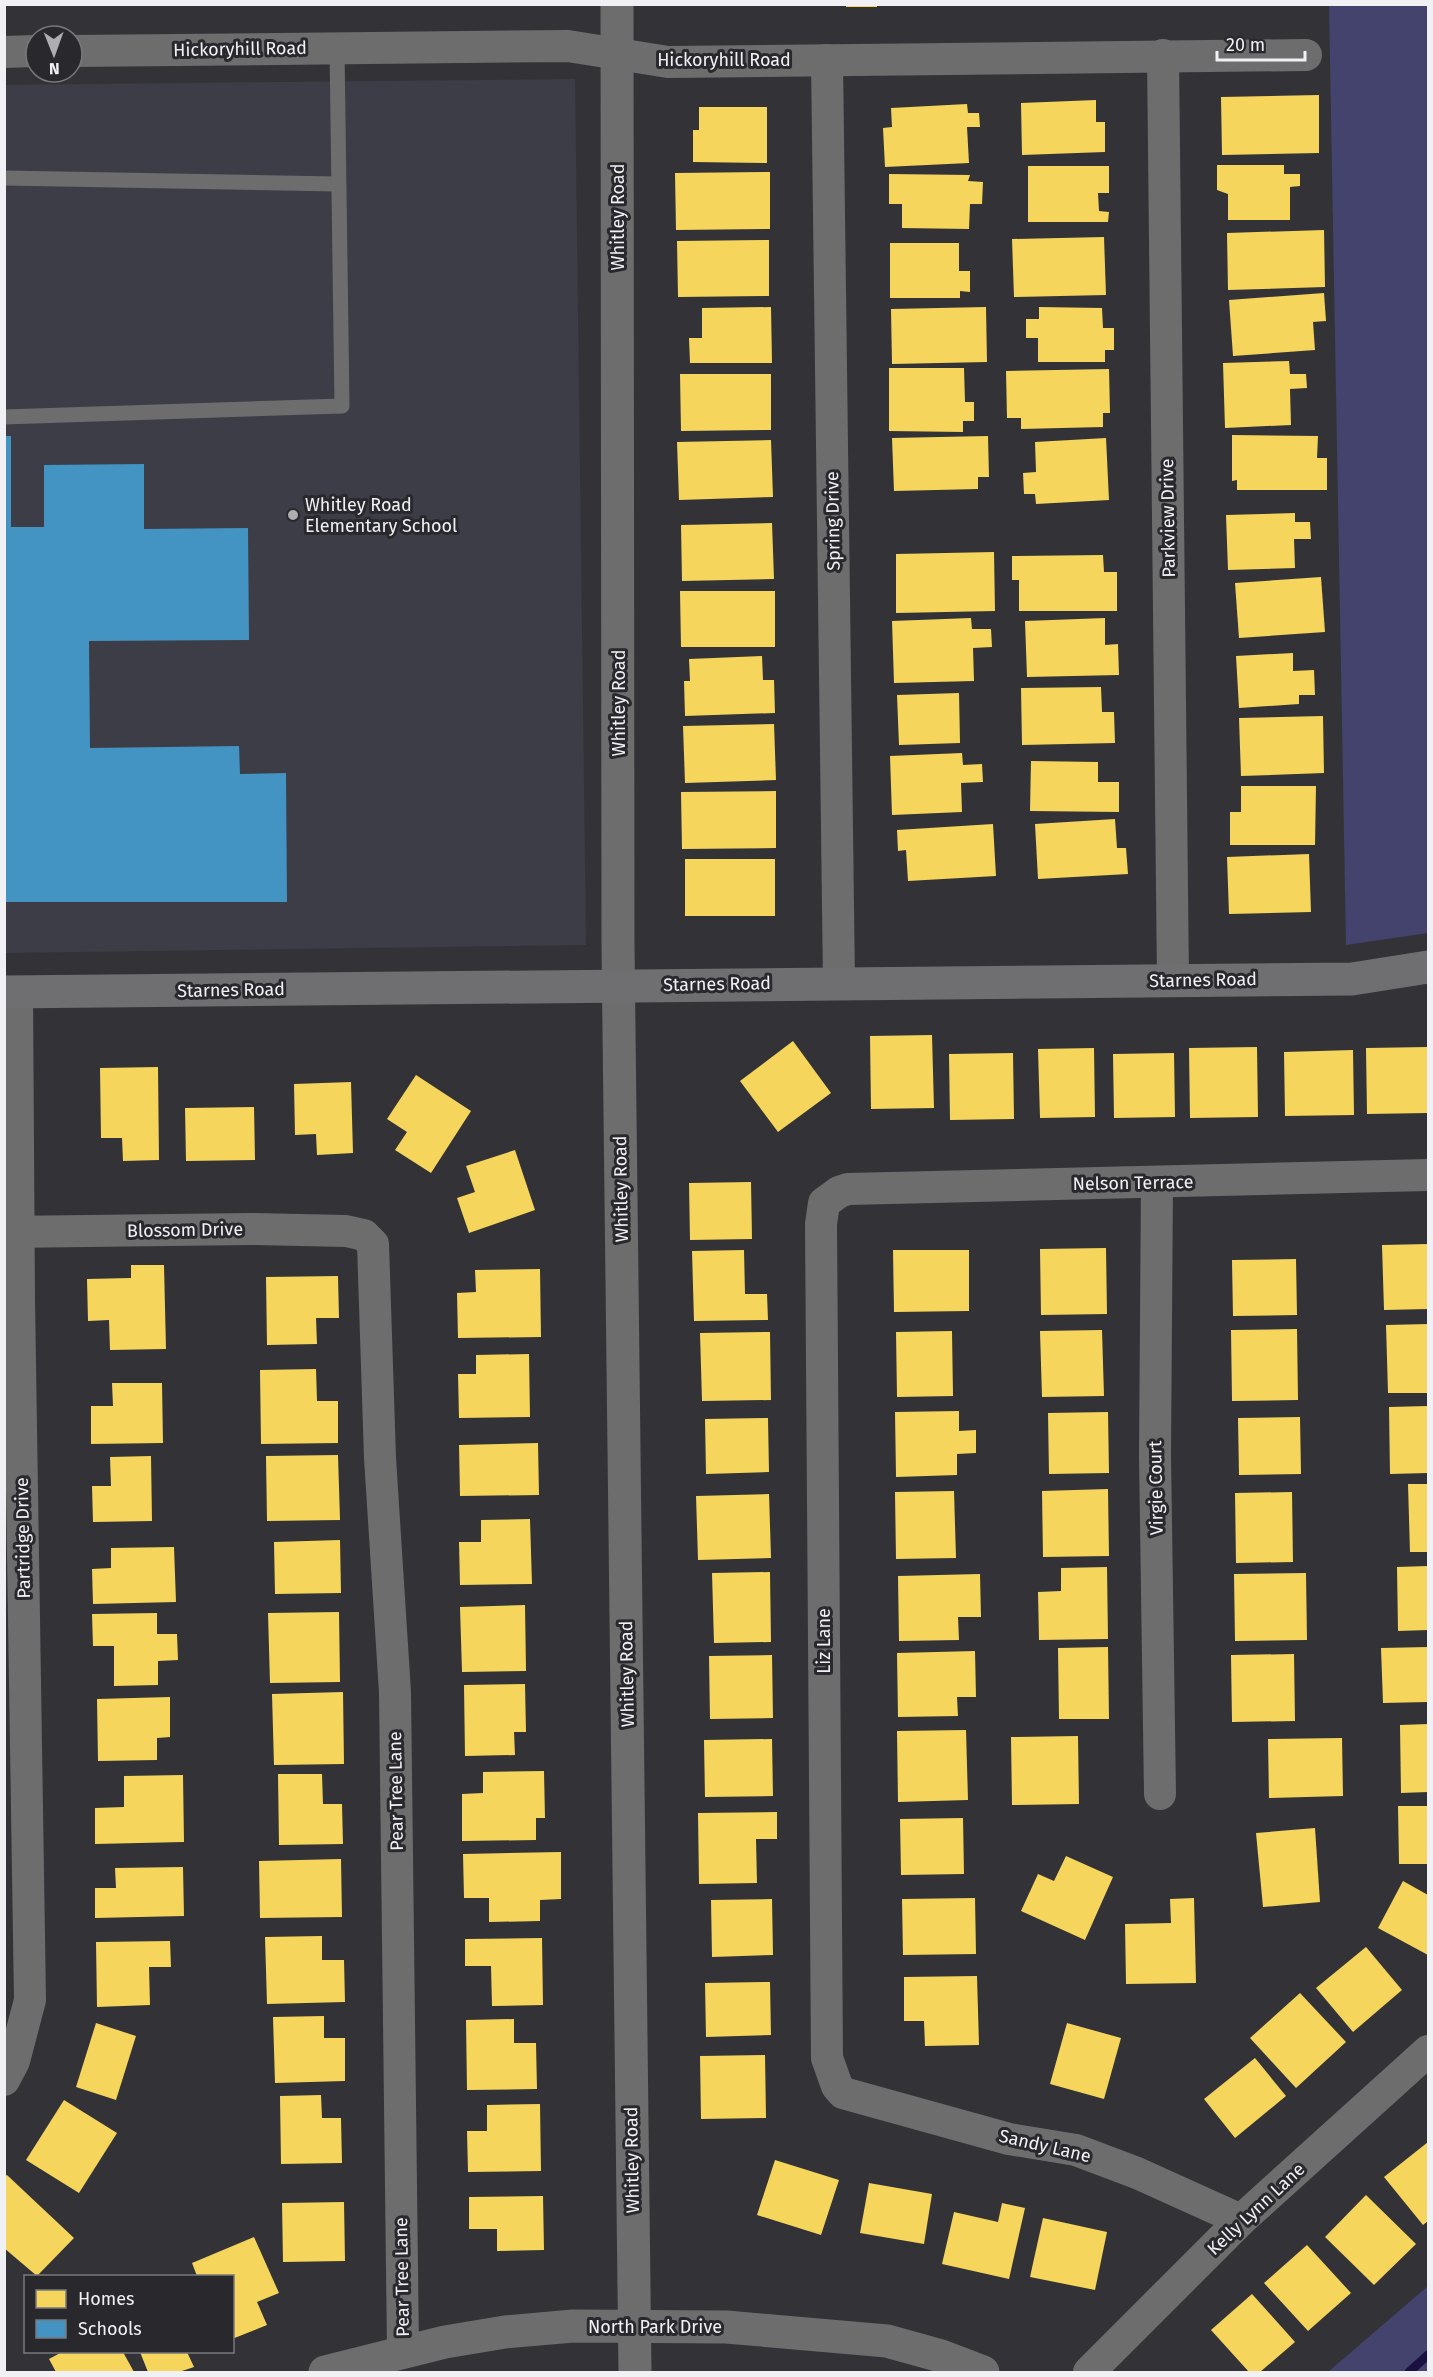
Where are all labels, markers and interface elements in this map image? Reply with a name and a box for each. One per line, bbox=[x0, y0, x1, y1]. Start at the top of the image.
north arrow bbox=[24, 24, 84, 84]
scale bar bbox=[1217, 24, 1306, 62]
text: 20 m bbox=[1226, 34, 1265, 56]
street label: Hickoryhill Road bbox=[173, 37, 307, 61]
street label: Hickoryhill Road bbox=[657, 49, 791, 71]
text: N bbox=[49, 59, 60, 78]
street label: Whitley Road bbox=[607, 164, 629, 270]
street label: Parkview Drive bbox=[1156, 458, 1180, 578]
street label: Spring Drive bbox=[821, 471, 845, 571]
place label: Whitley Road Elementary School bbox=[305, 494, 457, 537]
marker: Whitley Road Elementary School bbox=[286, 508, 300, 522]
street label: Whitley Road bbox=[608, 650, 630, 756]
street label: Starnes Road bbox=[1149, 968, 1257, 992]
street label: Starnes Road bbox=[663, 972, 771, 996]
street label: Starnes Road bbox=[177, 978, 285, 1002]
street label: Whitley Road bbox=[609, 1135, 633, 1243]
street label: Nelson Terrace bbox=[1072, 1171, 1194, 1195]
street label: Blossom Drive bbox=[127, 1218, 243, 1242]
street label: Virgie Court bbox=[1144, 1440, 1168, 1536]
street label: Partridge Drive bbox=[11, 1477, 35, 1599]
street label: Liz Lane bbox=[813, 1608, 835, 1674]
street label: Whitley Road bbox=[615, 1620, 639, 1728]
street label: Pear Tree Lane bbox=[384, 1731, 408, 1851]
street label: Whitley Road bbox=[620, 2106, 644, 2214]
street label: Sandy Lane bbox=[997, 2125, 1093, 2167]
street label: Kelly Lynn Lane bbox=[1203, 2158, 1309, 2260]
street label: Pear Tree Lane bbox=[390, 2217, 414, 2337]
legend bbox=[24, 2275, 234, 2353]
text: Homes bbox=[78, 2288, 134, 2310]
street label: North Park Drive bbox=[588, 2316, 722, 2338]
text: Schools bbox=[78, 2318, 142, 2340]

